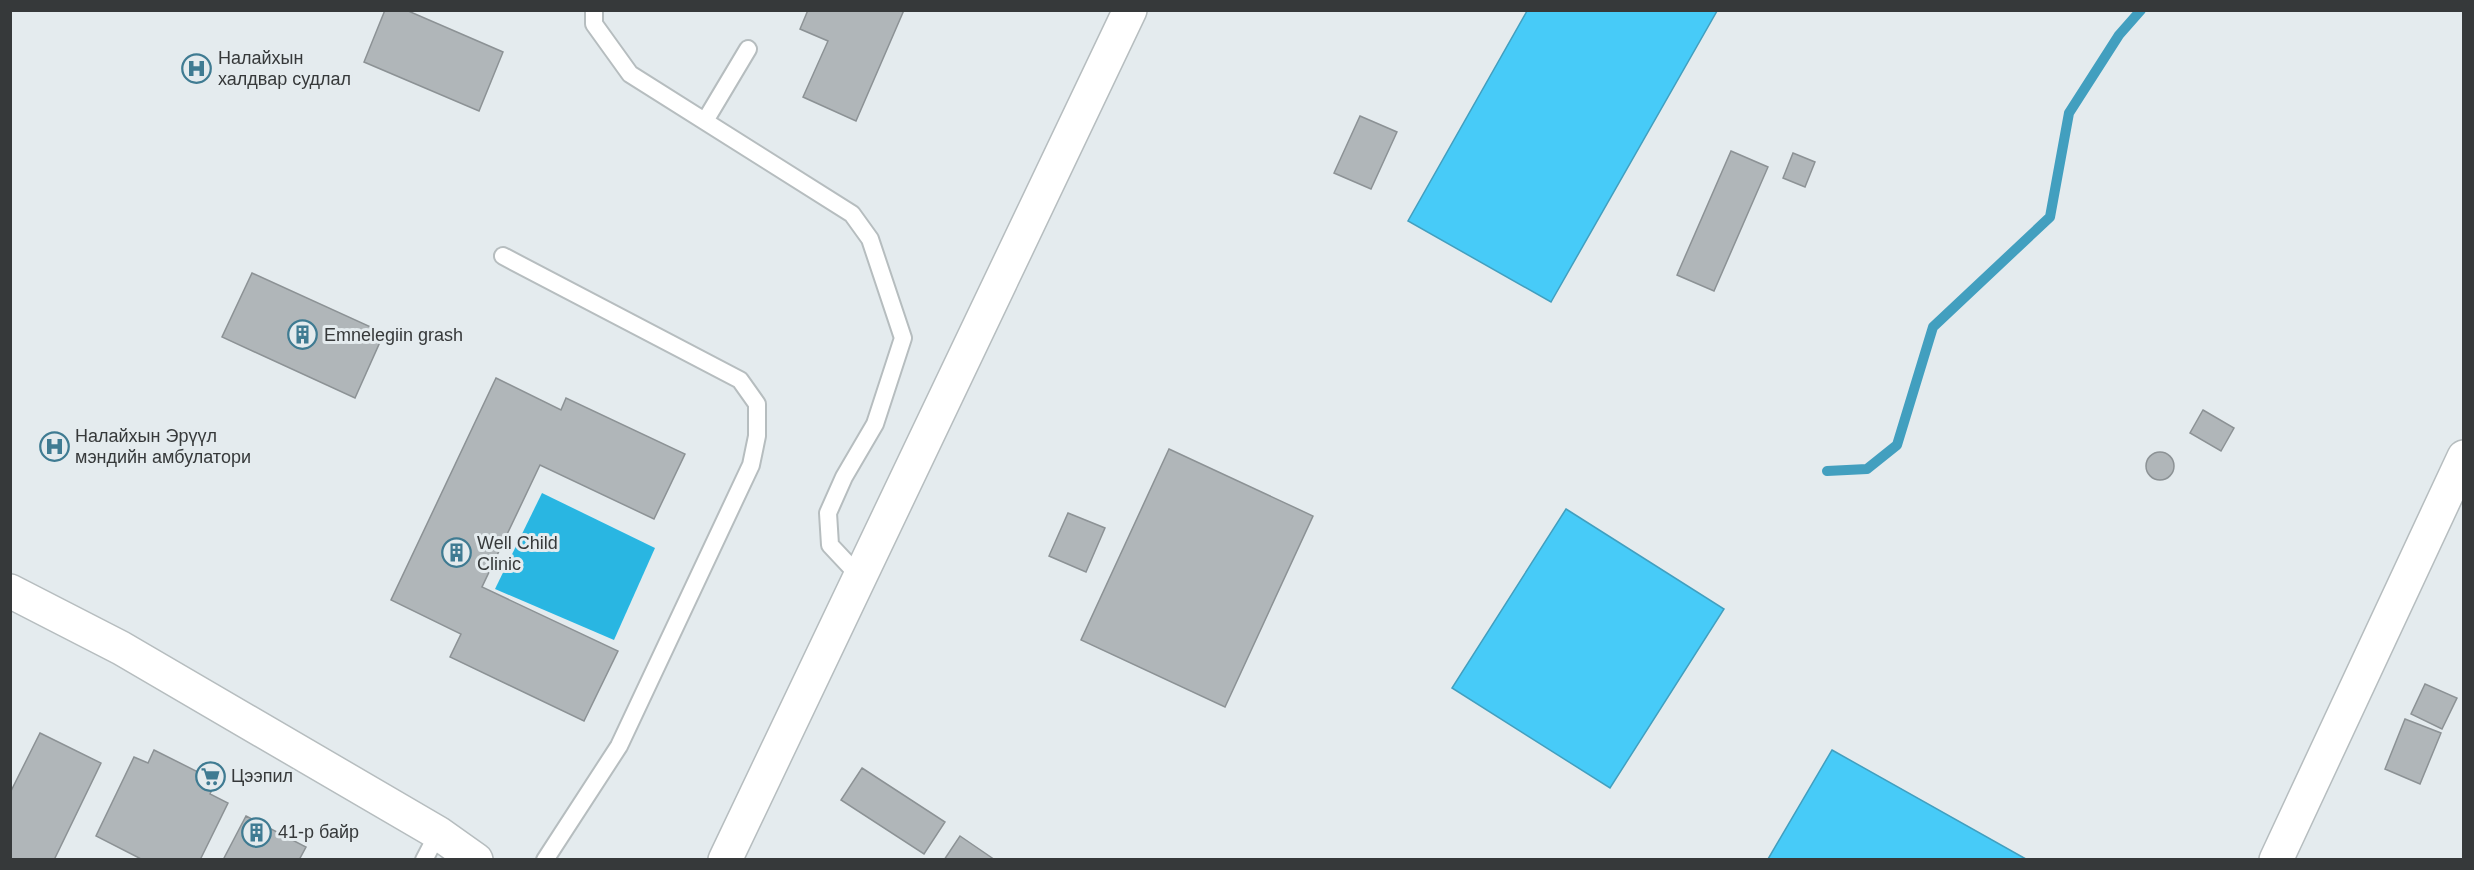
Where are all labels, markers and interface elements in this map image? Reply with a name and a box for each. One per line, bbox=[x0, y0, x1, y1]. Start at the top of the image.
place label: Налайхын халдвар судлал bbox=[218, 48, 351, 89]
hospital icon: Налайхын халдвар судлал bbox=[181, 52, 213, 84]
building icon: Emnelegiin grash bbox=[287, 319, 319, 351]
place label: Emnelegiin grash bbox=[324, 325, 463, 345]
place label: Налайхын Эрүүл мэндийн амбулатори bbox=[75, 426, 251, 467]
hospital icon: Налайхын Эрүүл мэндийн амбулатори bbox=[38, 430, 70, 462]
place label: Well Child Clinic bbox=[477, 533, 558, 574]
building icon: Well Child Clinic bbox=[440, 537, 472, 569]
supermarket icon: Цээпил bbox=[194, 760, 226, 792]
place label: Цээпил bbox=[231, 766, 293, 786]
building icon: 41-р байр bbox=[241, 816, 273, 848]
place label: 41-р байр bbox=[278, 822, 359, 842]

